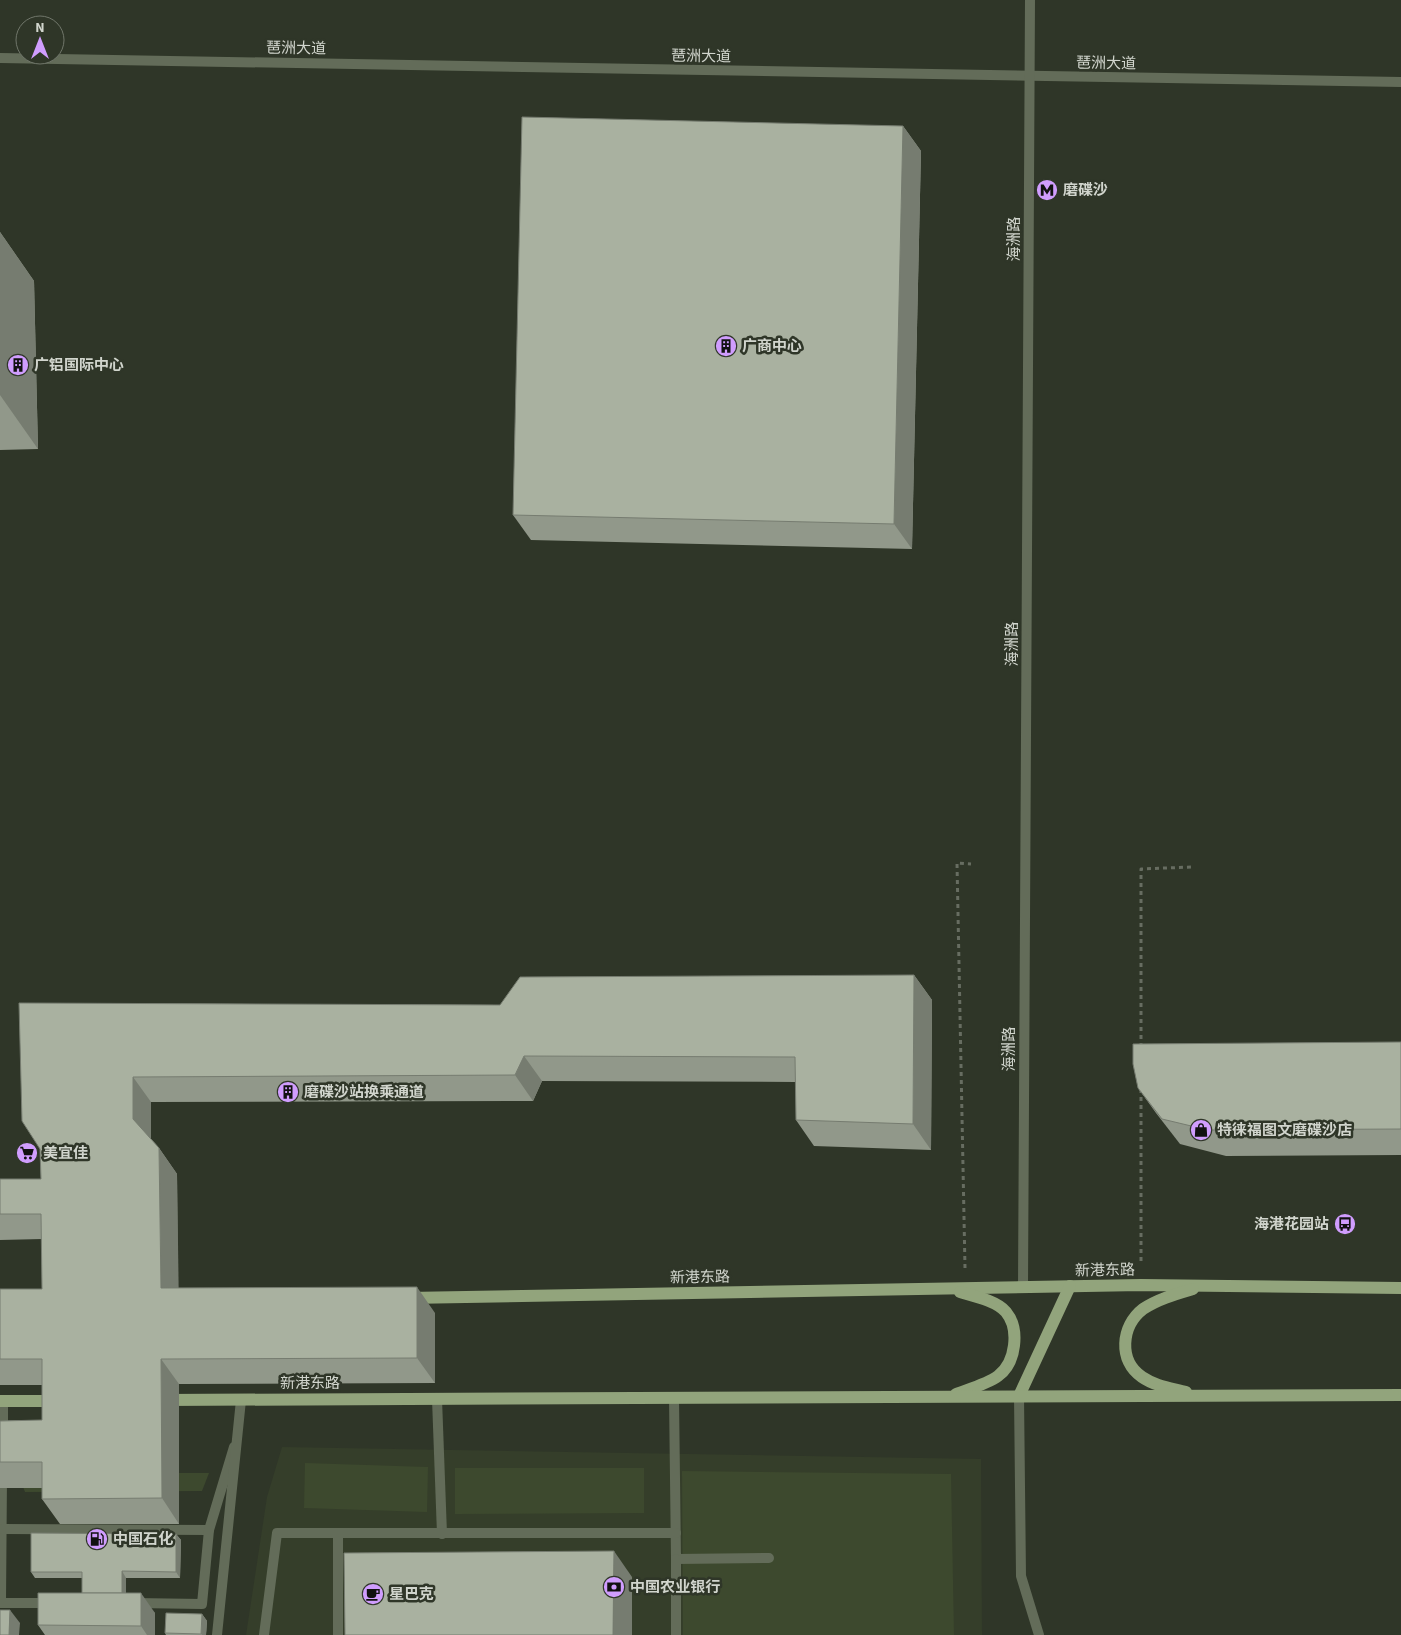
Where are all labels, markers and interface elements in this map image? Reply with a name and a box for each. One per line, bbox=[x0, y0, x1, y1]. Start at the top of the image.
north arrow bbox=[15, 15, 65, 65]
text: N bbox=[35, 18, 45, 38]
street label: 琶洲大道 bbox=[266, 37, 326, 60]
street label: 琶洲大道 bbox=[671, 45, 731, 68]
street label: 琶洲大道 bbox=[1076, 52, 1136, 75]
metro station icon: 磨碟沙 bbox=[1035, 178, 1059, 202]
place label: 磨碟沙 bbox=[1063, 180, 1108, 201]
street label: 海洲路 bbox=[1004, 216, 1025, 262]
building icon: 广商中心 bbox=[714, 334, 738, 358]
place label: 广商中心 bbox=[742, 336, 802, 357]
building icon: 广铝国际中心 bbox=[6, 353, 30, 377]
place label: 广铝国际中心 bbox=[34, 355, 124, 376]
street label: 海洲路 bbox=[1002, 621, 1023, 667]
street label: 海洲路 bbox=[999, 1026, 1020, 1072]
building icon: 磨碟沙站换乘通道 bbox=[276, 1080, 300, 1104]
place label: 磨碟沙站换乘通道 bbox=[304, 1082, 424, 1103]
shop icon: 特徕福图文磨碟沙店 bbox=[1189, 1118, 1213, 1142]
place label: 特徕福图文磨碟沙店 bbox=[1217, 1120, 1352, 1141]
supermarket icon: 美宜佳 bbox=[15, 1141, 39, 1165]
place label: 美宜佳 bbox=[43, 1143, 88, 1164]
bus stop icon: 海港花园站 bbox=[1333, 1212, 1357, 1236]
place label: 海港花园站 bbox=[1254, 1214, 1329, 1235]
street label: 新港东路 bbox=[1075, 1259, 1135, 1282]
street label: 新港东路 bbox=[670, 1266, 730, 1289]
street label: 新港东路 bbox=[280, 1373, 340, 1394]
fuel station icon: 中国石化 bbox=[85, 1527, 109, 1551]
place label: 中国石化 bbox=[113, 1529, 173, 1550]
bank icon: 中国农业银行 bbox=[602, 1575, 626, 1599]
place label: 中国农业银行 bbox=[630, 1577, 720, 1598]
cafe icon: 星巴克 bbox=[361, 1582, 385, 1606]
place label: 星巴克 bbox=[389, 1584, 434, 1605]

